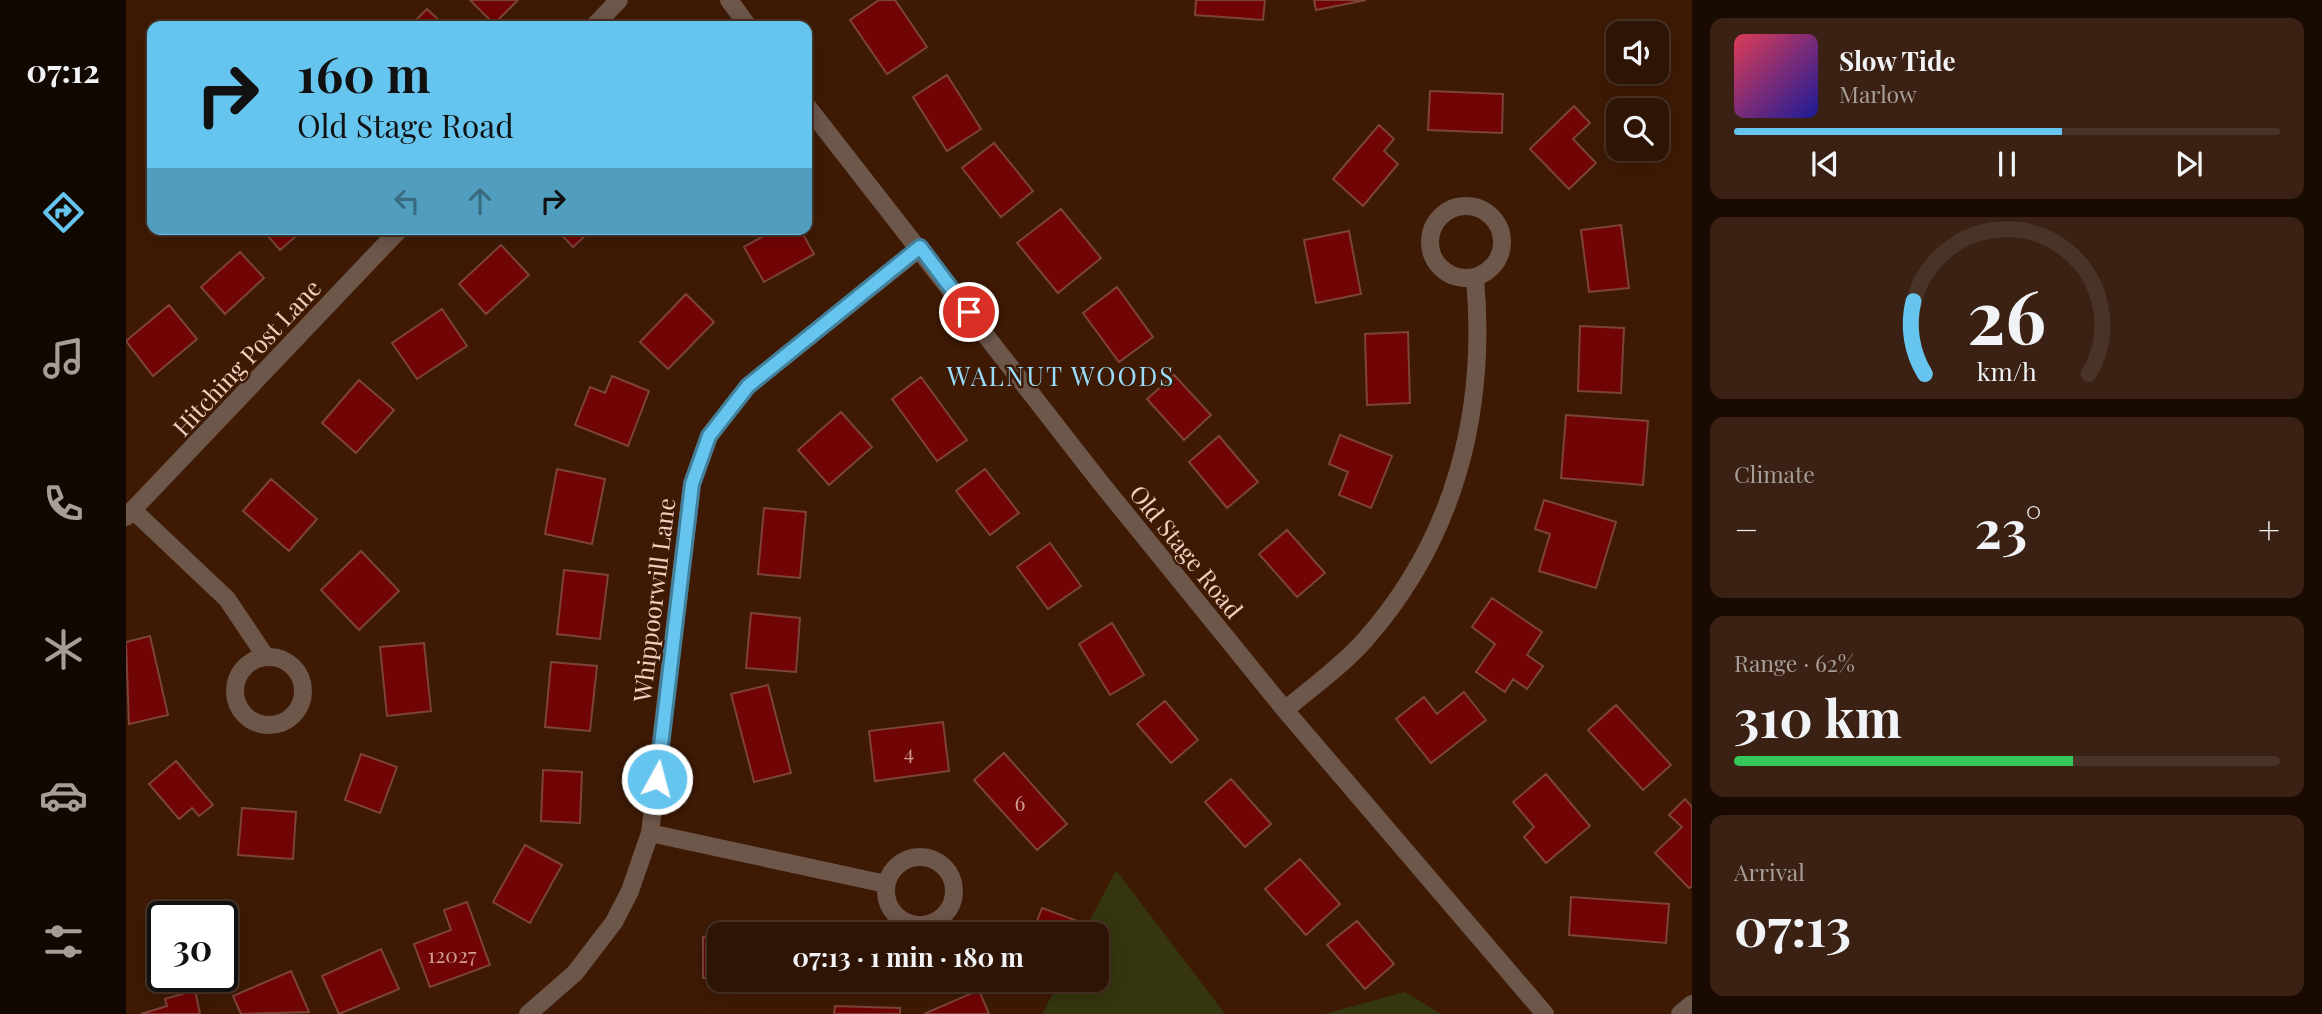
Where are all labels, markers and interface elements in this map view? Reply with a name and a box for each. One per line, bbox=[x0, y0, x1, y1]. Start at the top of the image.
map controls bbox=[1606, 21, 1669, 161]
button: sound bbox=[1606, 21, 1669, 84]
text: 160 m bbox=[297, 40, 431, 105]
text: Slow Tide bbox=[1839, 43, 1956, 78]
text: 07:12 bbox=[26, 48, 100, 91]
icon: right bbox=[182, 49, 273, 140]
text: Marlow bbox=[1839, 78, 1917, 109]
button: search bbox=[1606, 98, 1669, 161]
text: Old Stage Road bbox=[297, 103, 514, 146]
icon: previous bbox=[1806, 145, 1844, 183]
icon: pause bbox=[1988, 145, 2026, 183]
icon: next bbox=[2170, 145, 2208, 183]
icon: left bbox=[388, 182, 426, 220]
icon: ahead bbox=[461, 182, 499, 220]
icon: right bbox=[534, 182, 572, 220]
icon: directions bbox=[39, 188, 88, 237]
text: 26 bbox=[1968, 265, 2046, 362]
street label: Hitching Post Lane bbox=[165, 272, 327, 442]
pin bbox=[939, 282, 999, 342]
icon: arrive bbox=[950, 293, 988, 331]
icon: music bbox=[39, 334, 88, 383]
text: km/h bbox=[1977, 354, 2037, 387]
district label: WALNUT WOODS bbox=[946, 358, 1175, 393]
text: Climate bbox=[1734, 458, 1815, 489]
street label: Old Stage Road bbox=[1123, 478, 1251, 624]
icon: phone bbox=[39, 479, 88, 528]
text: 23° bbox=[1975, 493, 2042, 562]
street label: Whippoorwill Lane bbox=[624, 496, 681, 705]
text: − bbox=[1734, 503, 1759, 554]
text: + bbox=[2258, 503, 2280, 554]
icon: climate bbox=[39, 625, 88, 674]
text: Range · 62% bbox=[1734, 647, 1855, 678]
text: 310 km bbox=[1734, 682, 1902, 751]
house number: 4 bbox=[904, 737, 914, 765]
position arrow bbox=[620, 742, 694, 816]
icon: car bbox=[39, 771, 88, 820]
house number: 6 bbox=[1015, 788, 1026, 816]
text: Arrival bbox=[1734, 856, 1805, 887]
text: 07:13 bbox=[1734, 891, 1851, 960]
speed limit sign: 30 bbox=[147, 901, 238, 992]
icon: filters bbox=[39, 917, 88, 966]
text: 07:13 · 1 min · 180 m bbox=[792, 939, 1024, 974]
house number: 12027 bbox=[427, 940, 477, 968]

